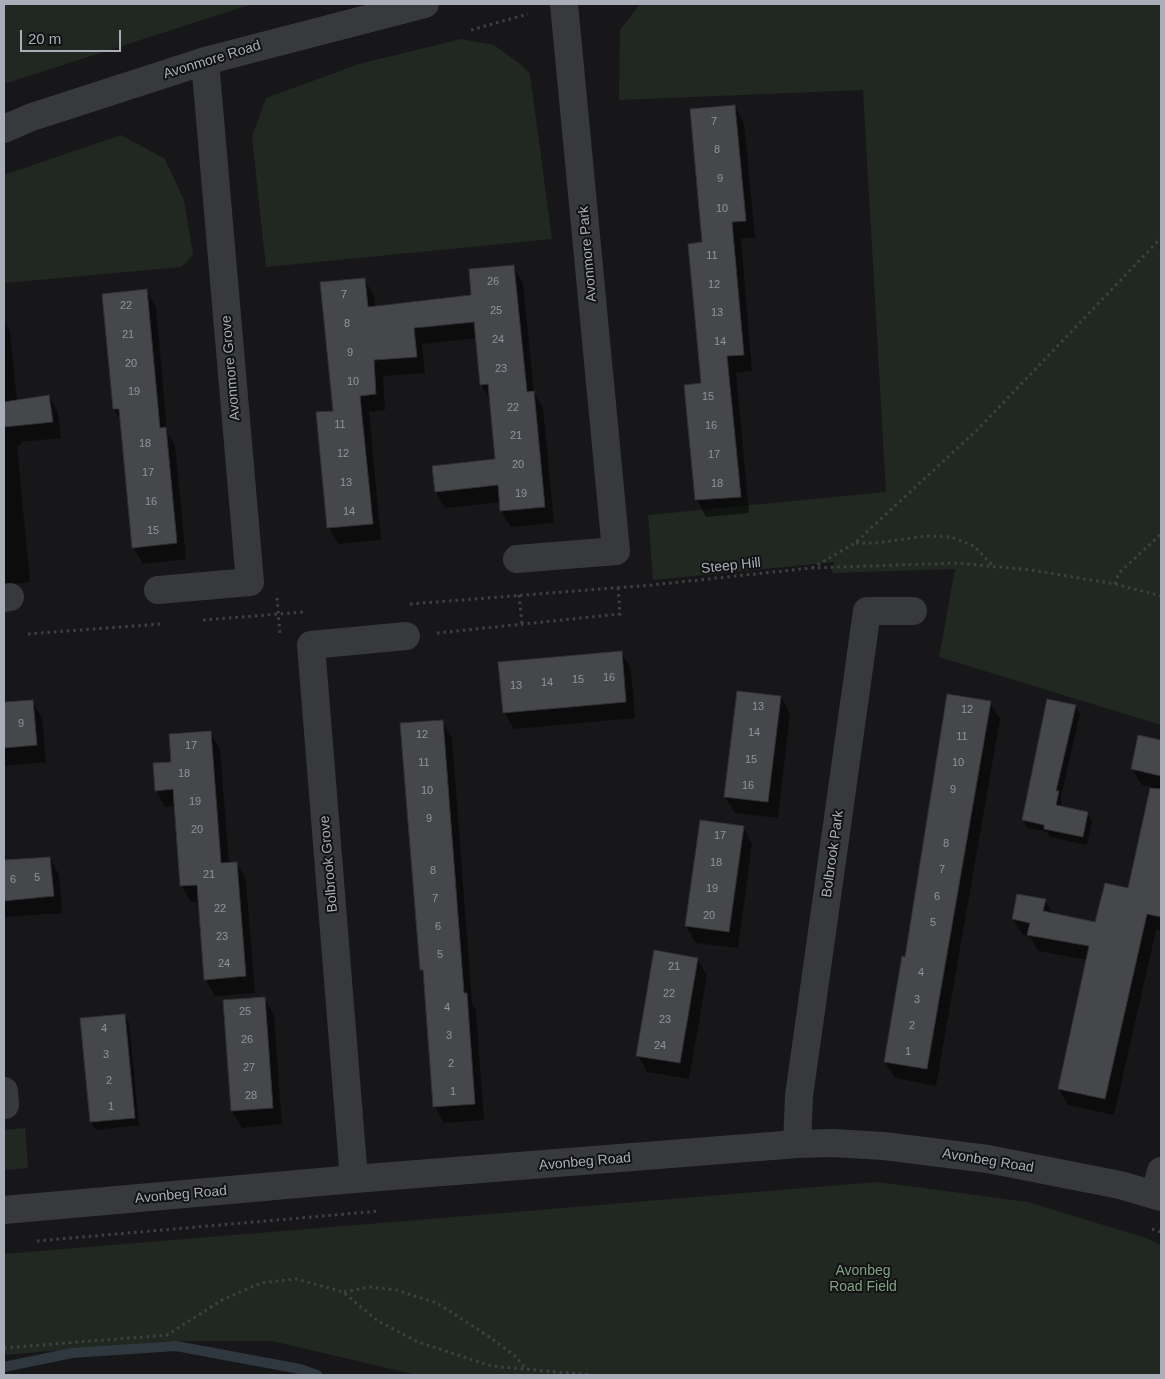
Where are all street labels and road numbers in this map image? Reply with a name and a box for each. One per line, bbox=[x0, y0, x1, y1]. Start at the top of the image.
street label: Avonmore Road bbox=[161, 37, 263, 83]
street label: Avonmore Park bbox=[575, 205, 601, 303]
street label: Avonmore Grove bbox=[218, 315, 244, 421]
street label: Steep Hill bbox=[700, 555, 762, 577]
street label: Bolbrook Park bbox=[819, 809, 847, 899]
street label: Bolbrook Grove bbox=[316, 815, 342, 913]
street label: Avonbeg Road bbox=[941, 1145, 1035, 1177]
street label: Avonbeg Road bbox=[538, 1150, 632, 1174]
street label: Avonbeg Road bbox=[134, 1183, 228, 1207]

